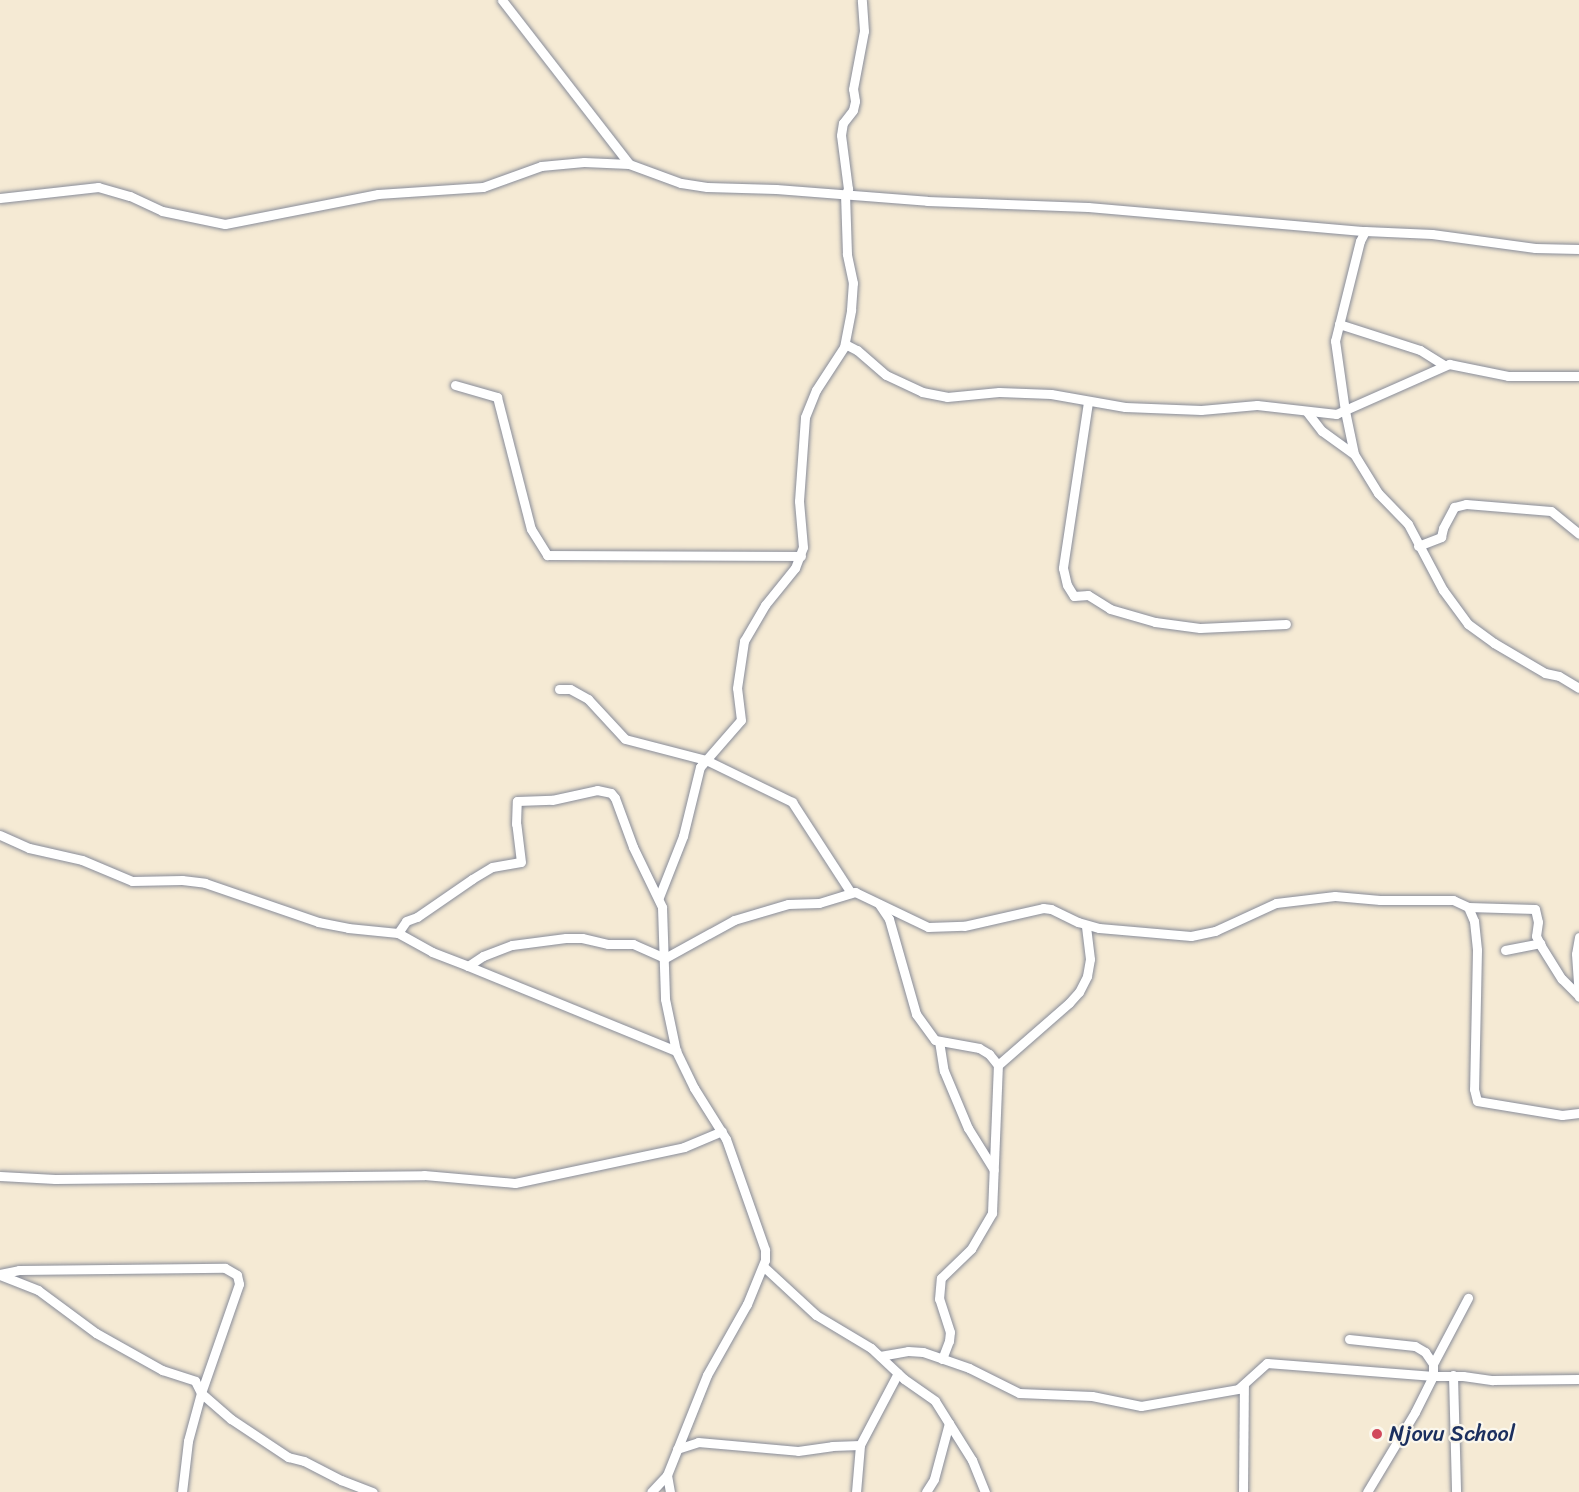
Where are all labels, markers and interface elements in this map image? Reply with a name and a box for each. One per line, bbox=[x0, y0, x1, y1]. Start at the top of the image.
place label: Njovu School bbox=[1389, 1421, 1515, 1447]
marker: Njovu School bbox=[1370, 1427, 1384, 1441]

